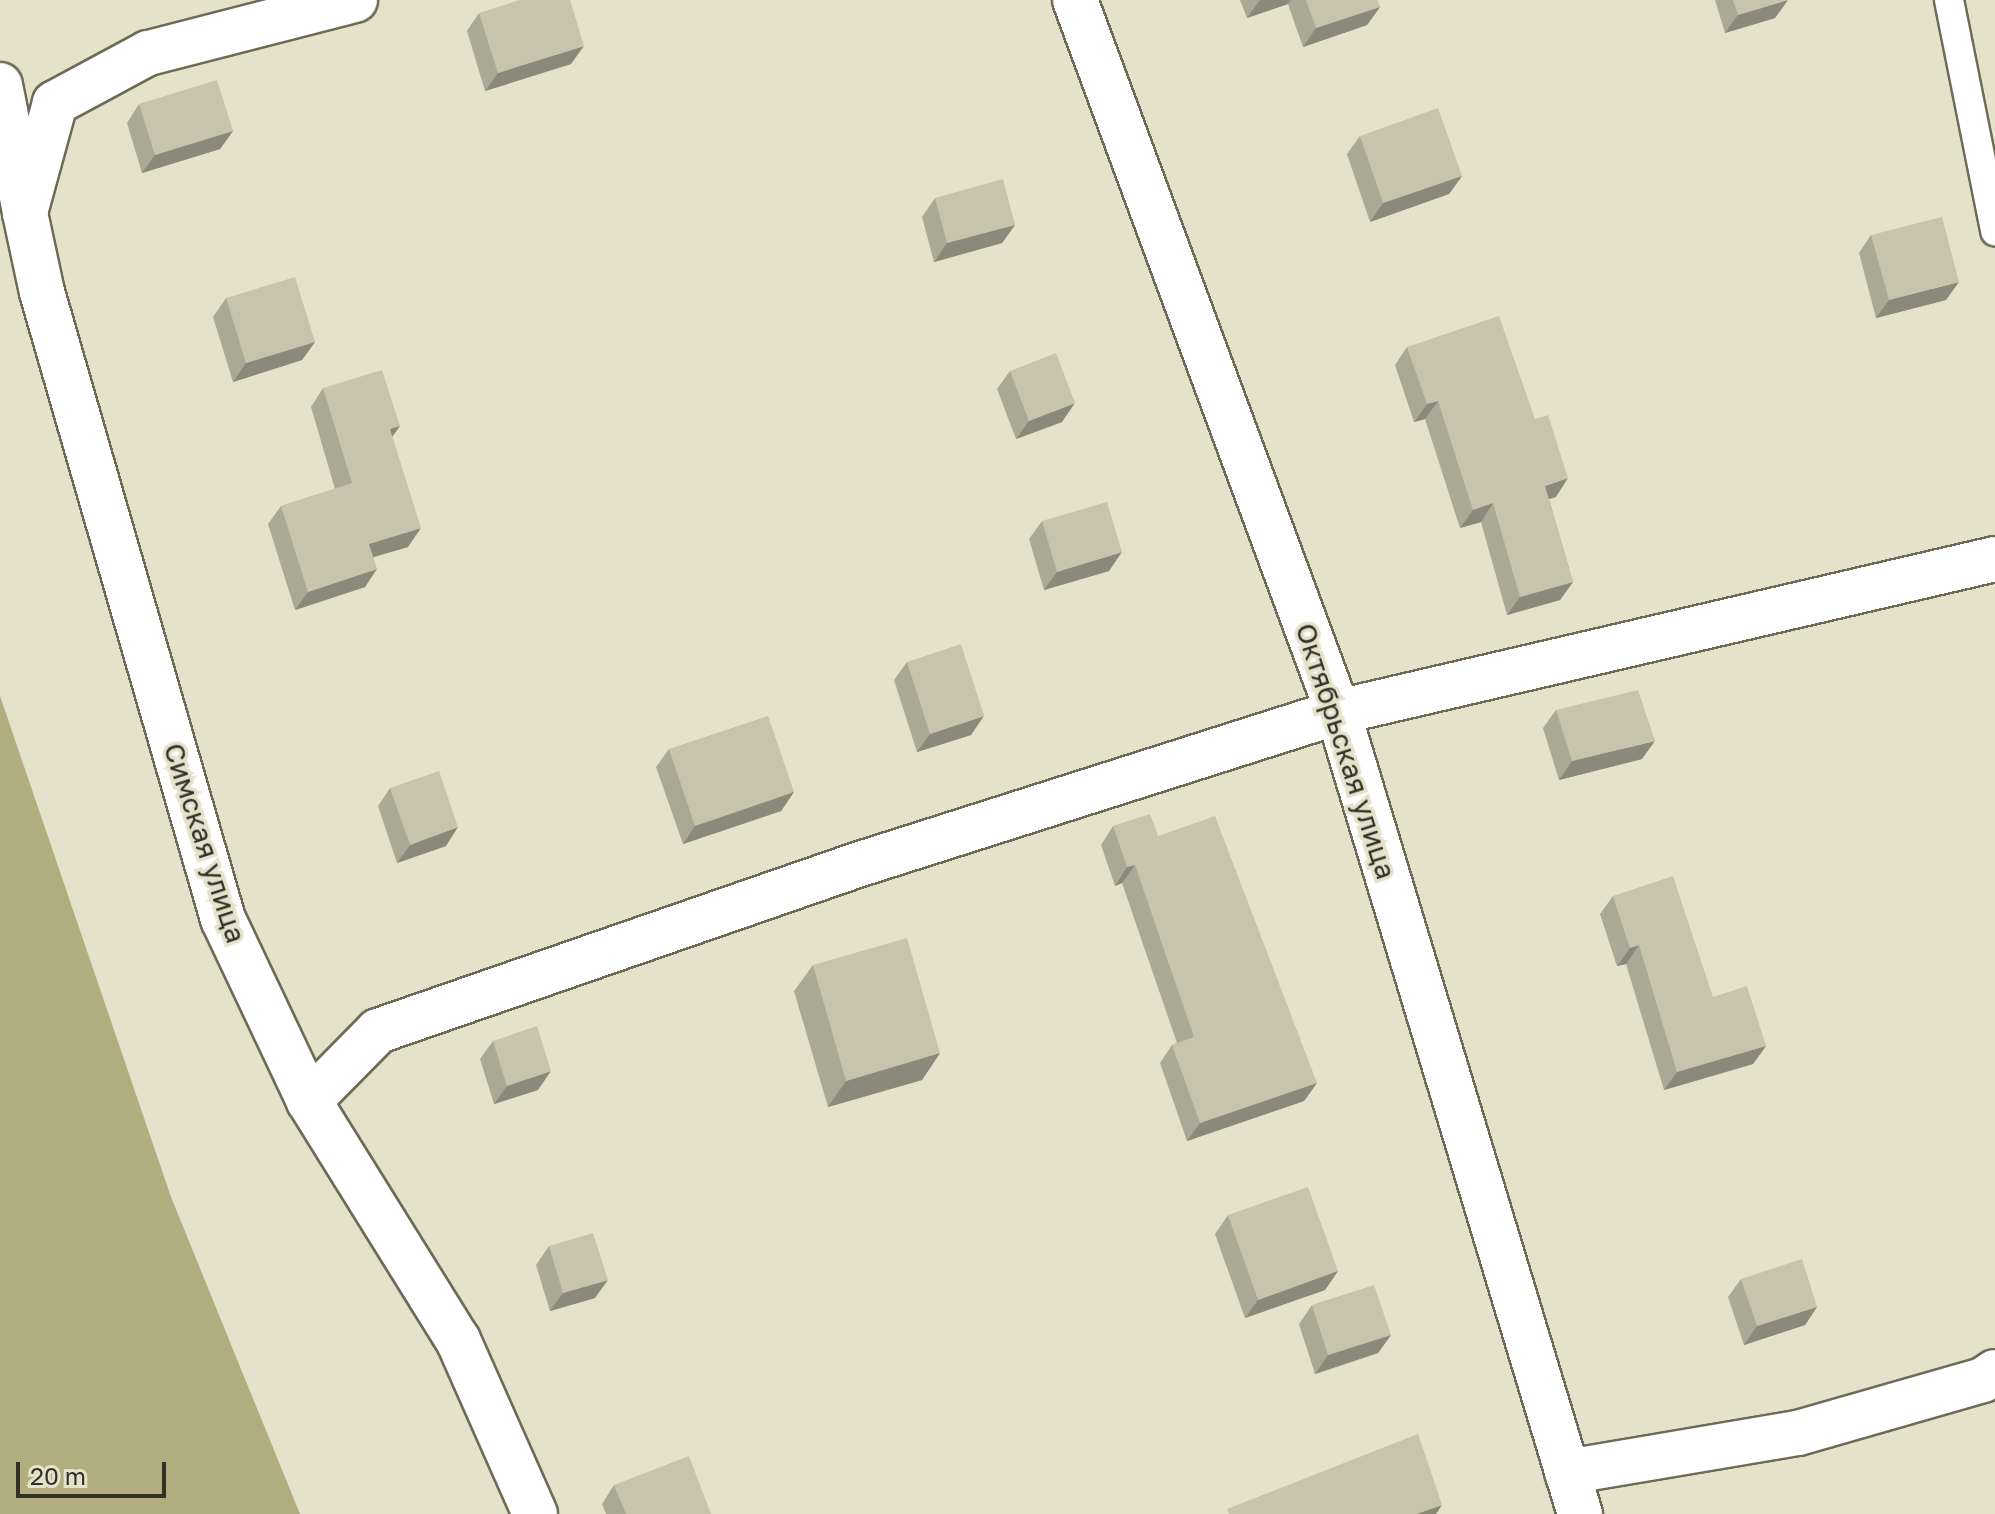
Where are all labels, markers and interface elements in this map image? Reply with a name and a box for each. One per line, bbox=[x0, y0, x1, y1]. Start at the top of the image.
street label: Октябрьская улица bbox=[1289, 619, 1403, 883]
street label: Симская улица bbox=[157, 739, 253, 947]
scale bar bbox=[20, 1446, 170, 1496]
text: 20 m bbox=[30, 1461, 86, 1490]

